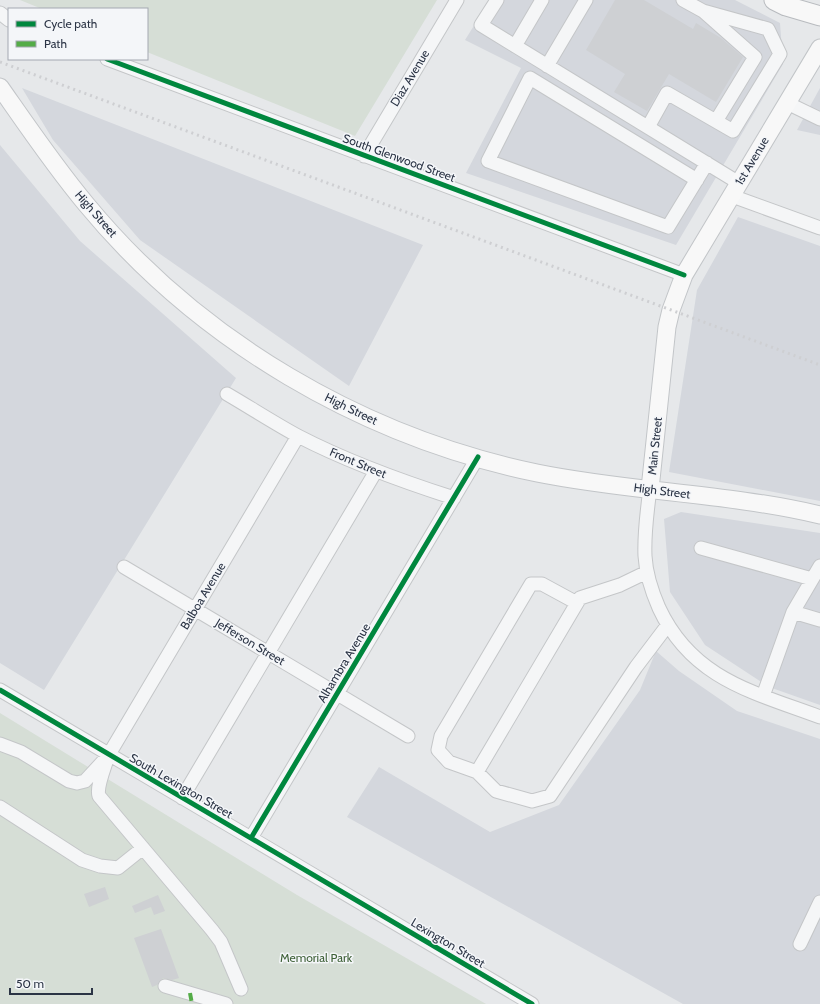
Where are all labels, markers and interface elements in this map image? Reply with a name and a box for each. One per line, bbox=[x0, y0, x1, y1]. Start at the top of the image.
legend bbox=[8, 8, 148, 60]
text: Cycle path bbox=[44, 16, 97, 31]
text: Path bbox=[44, 36, 67, 51]
street label: Diaz Avenue bbox=[387, 47, 432, 109]
street label: South Glenwood Street bbox=[341, 130, 458, 185]
street label: 1st Avenue bbox=[731, 134, 772, 188]
street label: High Street bbox=[72, 187, 121, 240]
street label: High Street bbox=[322, 389, 380, 428]
street label: Main Street bbox=[644, 416, 665, 476]
street label: Front Street bbox=[328, 444, 389, 481]
street label: High Street bbox=[633, 480, 691, 501]
street label: Balboa Avenue bbox=[177, 560, 228, 632]
street label: Jefferson Street bbox=[212, 614, 288, 668]
street label: Alhambra Avenue bbox=[314, 620, 373, 705]
street label: South Lexington Street bbox=[127, 750, 236, 821]
street label: Lexington Street bbox=[409, 915, 488, 971]
park label: Memorial Park bbox=[280, 950, 353, 965]
scale bar bbox=[10, 970, 92, 996]
text: 50 m bbox=[16, 976, 44, 991]

